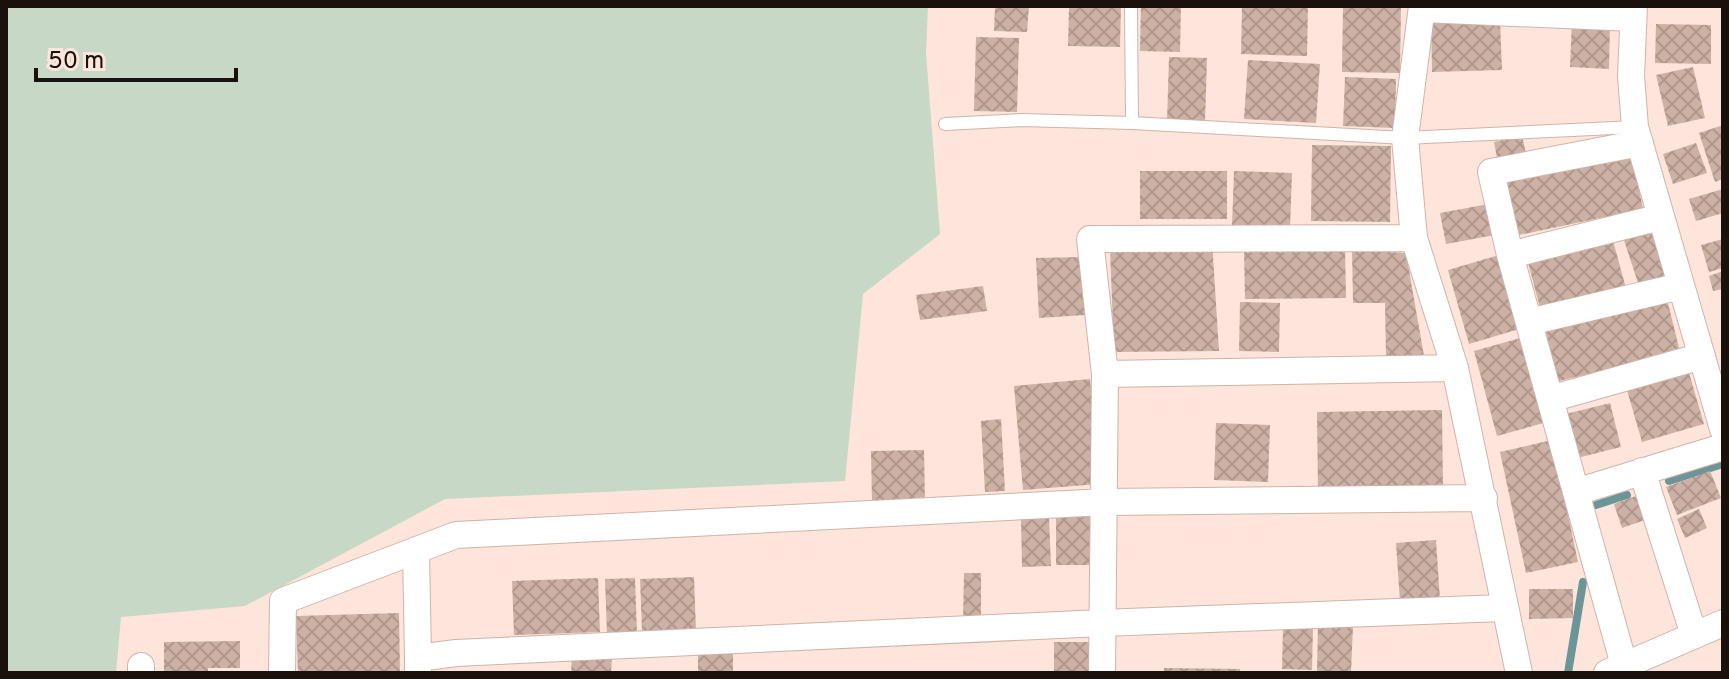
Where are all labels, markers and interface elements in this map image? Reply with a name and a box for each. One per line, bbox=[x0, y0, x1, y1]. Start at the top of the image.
scale bar bbox=[36, 32, 236, 82]
text: 50 m bbox=[48, 47, 104, 77]

